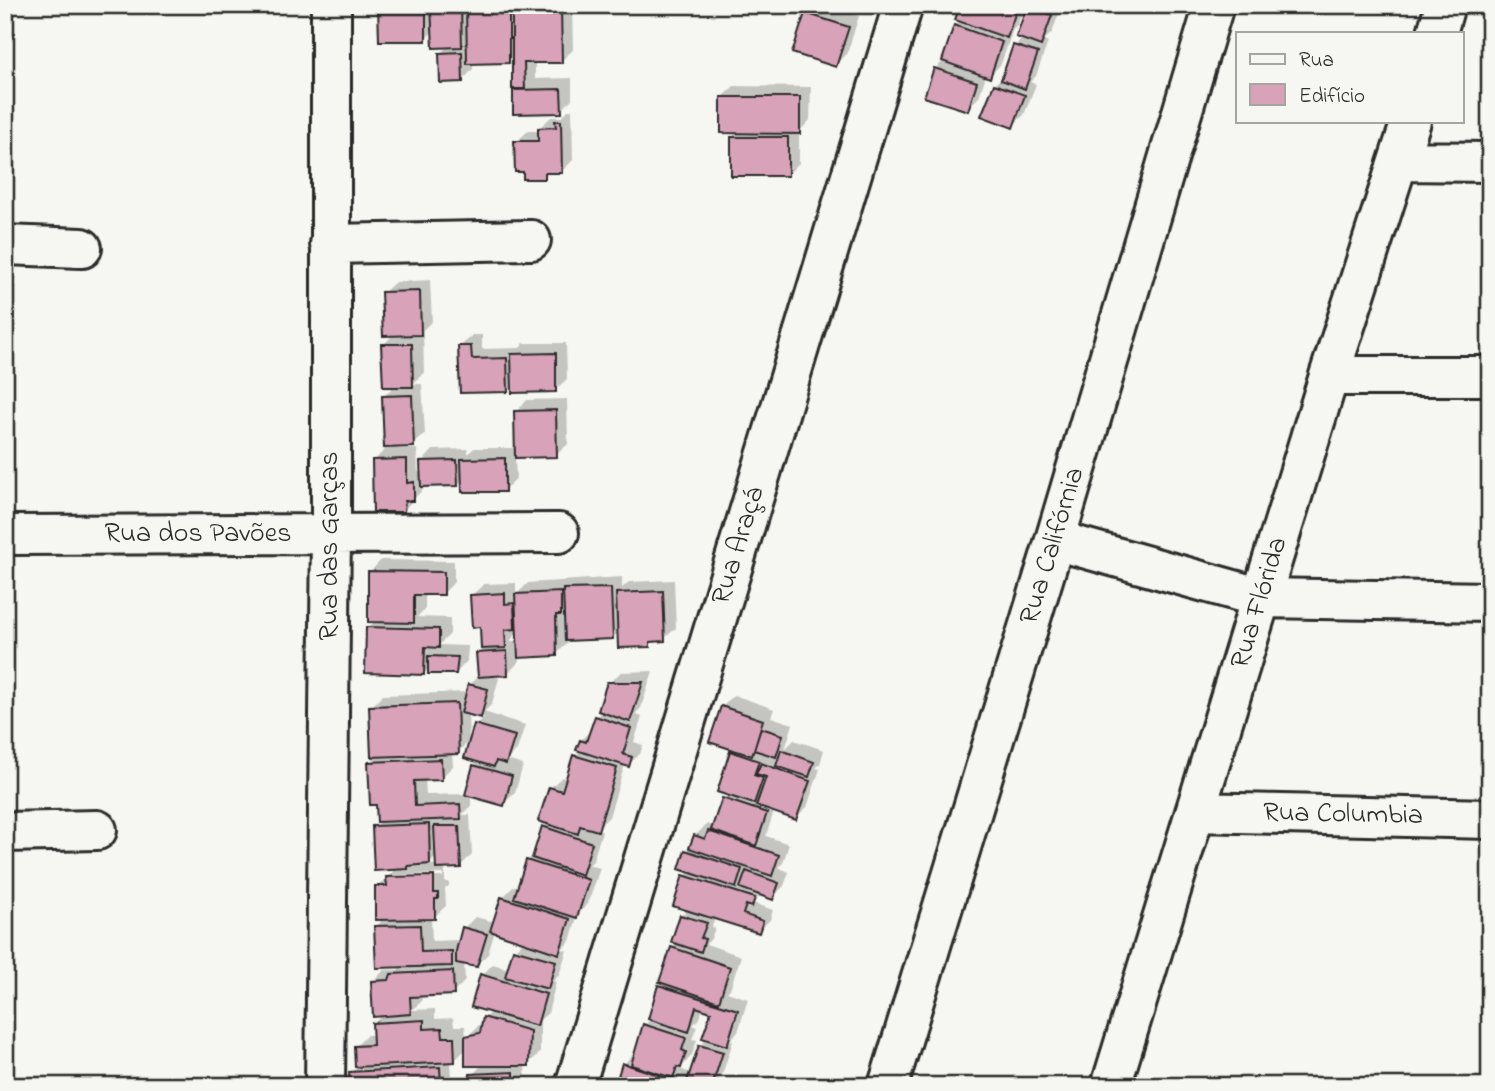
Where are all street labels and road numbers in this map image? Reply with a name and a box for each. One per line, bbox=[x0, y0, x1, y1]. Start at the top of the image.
street label: Rua das Garças bbox=[310, 452, 351, 640]
street label: Rua Califórnia bbox=[1010, 462, 1096, 630]
street label: Rua Araçá bbox=[702, 482, 776, 610]
street label: Rua dos Pavões bbox=[105, 514, 291, 555]
street label: Rua Flórida bbox=[1221, 532, 1299, 674]
street label: Rua Columbia bbox=[1263, 793, 1423, 837]

